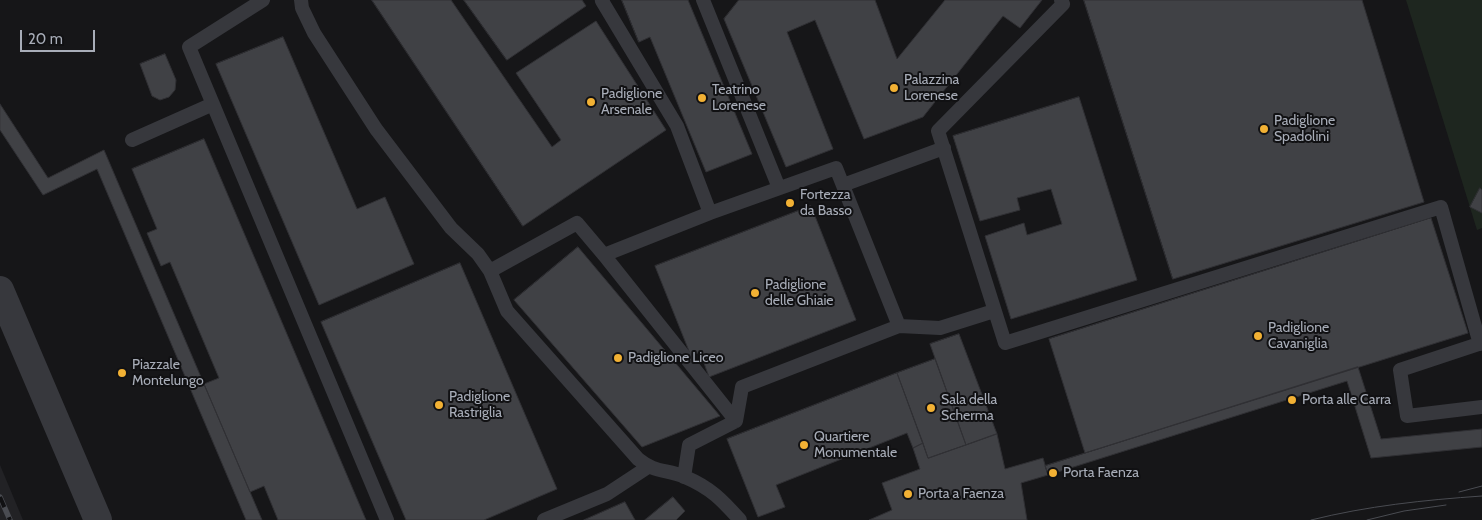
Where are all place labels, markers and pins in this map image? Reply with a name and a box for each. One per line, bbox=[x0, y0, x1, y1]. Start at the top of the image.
place label: Palazzina Lorenese bbox=[904, 72, 959, 104]
place label: Teatrino Lorenese bbox=[712, 82, 766, 114]
marker: Palazzina Lorenese bbox=[888, 82, 900, 94]
place label: Padiglione Arsenale bbox=[601, 86, 662, 118]
marker: Teatrino Lorenese bbox=[696, 92, 708, 104]
marker: Padiglione Arsenale bbox=[585, 96, 597, 108]
place label: Padiglione Spadolini bbox=[1274, 113, 1335, 146]
marker: Padiglione Spadolini bbox=[1258, 123, 1270, 135]
place label: Fortezza da Basso bbox=[800, 187, 852, 220]
marker: Fortezza da Basso bbox=[784, 197, 796, 209]
place label: Padiglione delle Ghiaie bbox=[765, 277, 834, 310]
marker: Padiglione delle Ghiaie bbox=[749, 287, 761, 299]
place label: Padiglione Cavaniglia bbox=[1268, 320, 1329, 352]
marker: Padiglione Cavaniglia bbox=[1252, 330, 1264, 342]
place label: Padiglione Liceo bbox=[628, 350, 723, 366]
marker: Padiglione Liceo bbox=[612, 352, 624, 364]
place label: Piazzale Montelungo bbox=[132, 357, 204, 390]
marker: Piazzale Montelungo bbox=[116, 367, 128, 379]
place label: Padiglione Rastriglia bbox=[449, 389, 510, 422]
place label: Sala della Scherma bbox=[941, 392, 997, 424]
place label: Porta alle Carra bbox=[1302, 392, 1391, 408]
marker: Porta alle Carra bbox=[1286, 394, 1298, 406]
marker: Padiglione Rastriglia bbox=[433, 399, 445, 411]
marker: Sala della Scherma bbox=[925, 402, 937, 414]
place label: Quartiere Monumentale bbox=[814, 429, 897, 462]
marker: Quartiere Monumentale bbox=[798, 439, 810, 451]
place label: Porta Faenza bbox=[1063, 465, 1139, 481]
marker: Porta Faenza bbox=[1047, 467, 1059, 479]
place label: Porta a Faenza bbox=[918, 486, 1004, 502]
marker: Porta a Faenza bbox=[902, 488, 914, 500]

